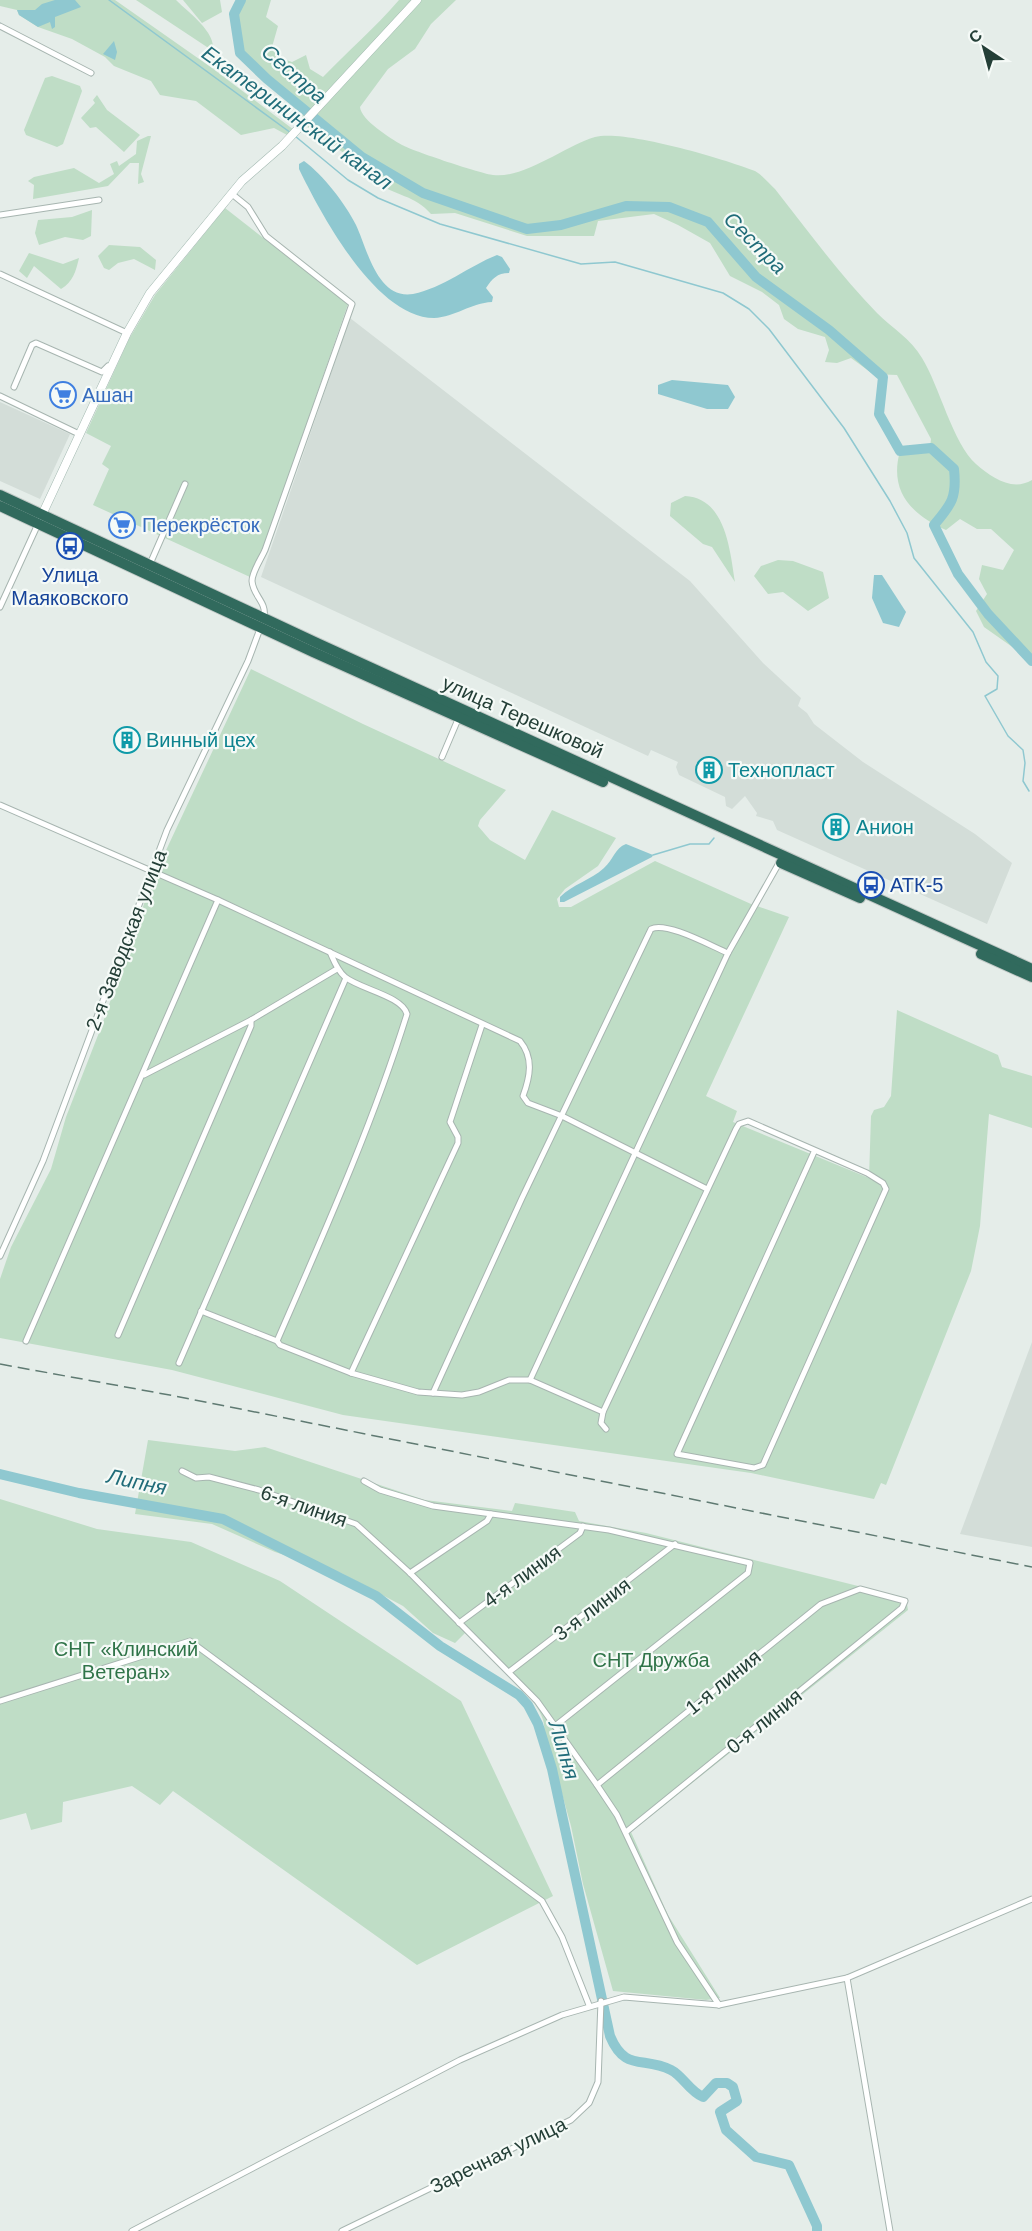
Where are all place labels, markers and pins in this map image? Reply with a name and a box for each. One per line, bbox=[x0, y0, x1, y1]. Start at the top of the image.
supermarket icon: Ашан bbox=[48, 380, 78, 410]
place label: Ашан bbox=[82, 384, 134, 406]
supermarket icon: Перекрёсток bbox=[107, 510, 137, 540]
place label: Перекрёсток bbox=[142, 514, 260, 536]
bus stop icon: Улица Маяковского bbox=[55, 531, 85, 561]
place label: Улица Маяковского bbox=[11, 564, 129, 609]
building icon: Винный цех bbox=[112, 725, 142, 755]
place label: Винный цех bbox=[146, 729, 256, 751]
building icon: Технопласт bbox=[694, 755, 724, 785]
place label: Технопласт bbox=[728, 759, 835, 781]
building icon: Анион bbox=[821, 812, 851, 842]
place label: Анион bbox=[856, 816, 914, 838]
bus stop icon: АТК-5 bbox=[856, 870, 886, 900]
place label: АТК-5 bbox=[890, 874, 943, 896]

